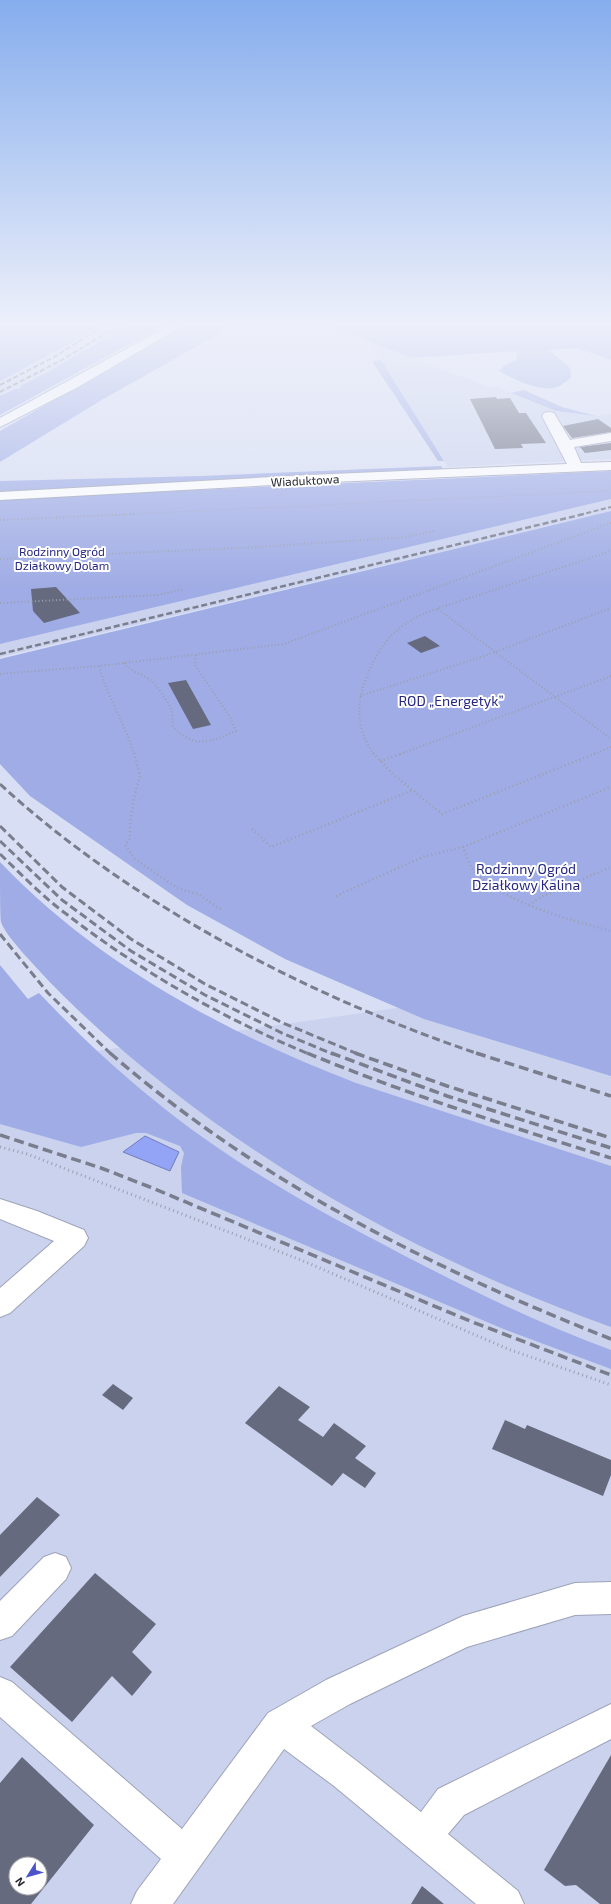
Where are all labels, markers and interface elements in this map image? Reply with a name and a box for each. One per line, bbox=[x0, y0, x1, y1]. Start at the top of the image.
street label: Wiaduktowa bbox=[270, 471, 340, 489]
park label: Rodzinny Ogród Działkowy Dolam bbox=[15, 544, 109, 572]
park label: ROD „Energetyk” bbox=[398, 692, 504, 709]
park label: Rodzinny Ogród Działkowy Kalina bbox=[472, 860, 580, 893]
north arrow bbox=[8, 1856, 48, 1896]
text: N bbox=[12, 1875, 27, 1889]

